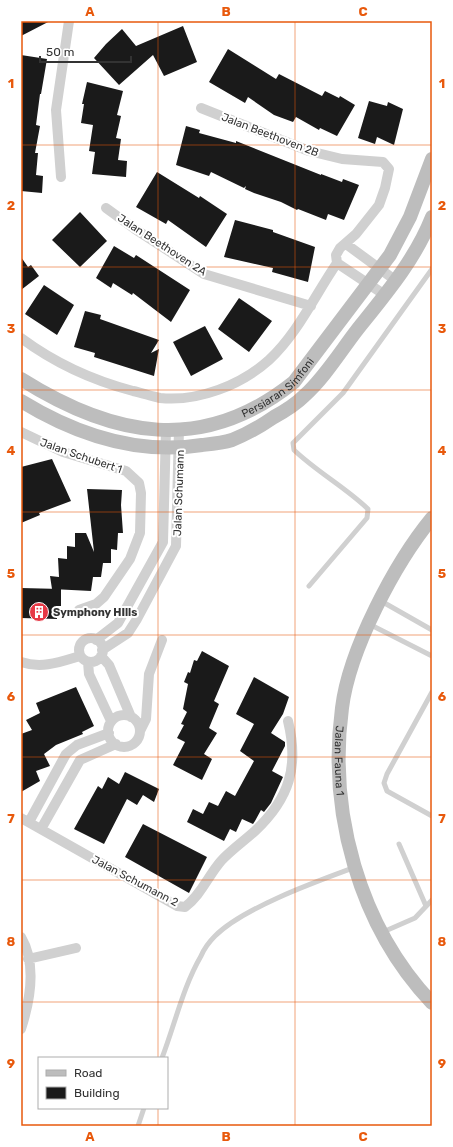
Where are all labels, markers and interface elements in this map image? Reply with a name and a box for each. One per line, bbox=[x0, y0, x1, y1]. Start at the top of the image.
text: A bbox=[85, 4, 95, 19]
text: B bbox=[221, 4, 231, 19]
text: C bbox=[358, 4, 368, 19]
scale bar bbox=[40, 38, 131, 64]
text: 50 m bbox=[46, 45, 74, 59]
text: 1 bbox=[8, 76, 14, 91]
text: 1 bbox=[439, 76, 445, 91]
street label: Jalan Beethoven 2B bbox=[220, 110, 320, 160]
text: 2 bbox=[7, 198, 15, 213]
text: 2 bbox=[438, 198, 446, 213]
street label: Jalan Beethoven 2A bbox=[115, 211, 209, 279]
text: 3 bbox=[7, 321, 16, 336]
text: 3 bbox=[438, 321, 447, 336]
street label: Persiaran Simfoni bbox=[239, 355, 317, 420]
street label: Jalan Schubert 1 bbox=[38, 436, 124, 476]
text: 4 bbox=[7, 443, 16, 458]
text: 4 bbox=[438, 443, 447, 458]
street label: Jalan Schumann bbox=[171, 450, 187, 536]
text: 5 bbox=[7, 566, 15, 581]
text: 5 bbox=[438, 566, 446, 581]
building icon: Symphony HIlls bbox=[28, 601, 50, 623]
place label: Symphony HIlls bbox=[53, 606, 137, 619]
text: 6 bbox=[7, 689, 16, 704]
text: 6 bbox=[438, 689, 447, 704]
street label: Jalan Fauna 1 bbox=[332, 725, 347, 796]
text: 7 bbox=[7, 811, 15, 826]
text: 7 bbox=[438, 811, 446, 826]
street label: Jalan Schumann 2 bbox=[90, 853, 180, 909]
text: 8 bbox=[7, 934, 16, 949]
text: 8 bbox=[438, 934, 447, 949]
text: 9 bbox=[7, 1056, 15, 1071]
text: 9 bbox=[438, 1056, 446, 1071]
legend bbox=[38, 1057, 168, 1109]
text: Road bbox=[74, 1066, 102, 1080]
text: Building bbox=[74, 1086, 120, 1100]
text: A bbox=[85, 1129, 95, 1144]
text: B bbox=[221, 1129, 231, 1144]
text: C bbox=[358, 1129, 368, 1144]

